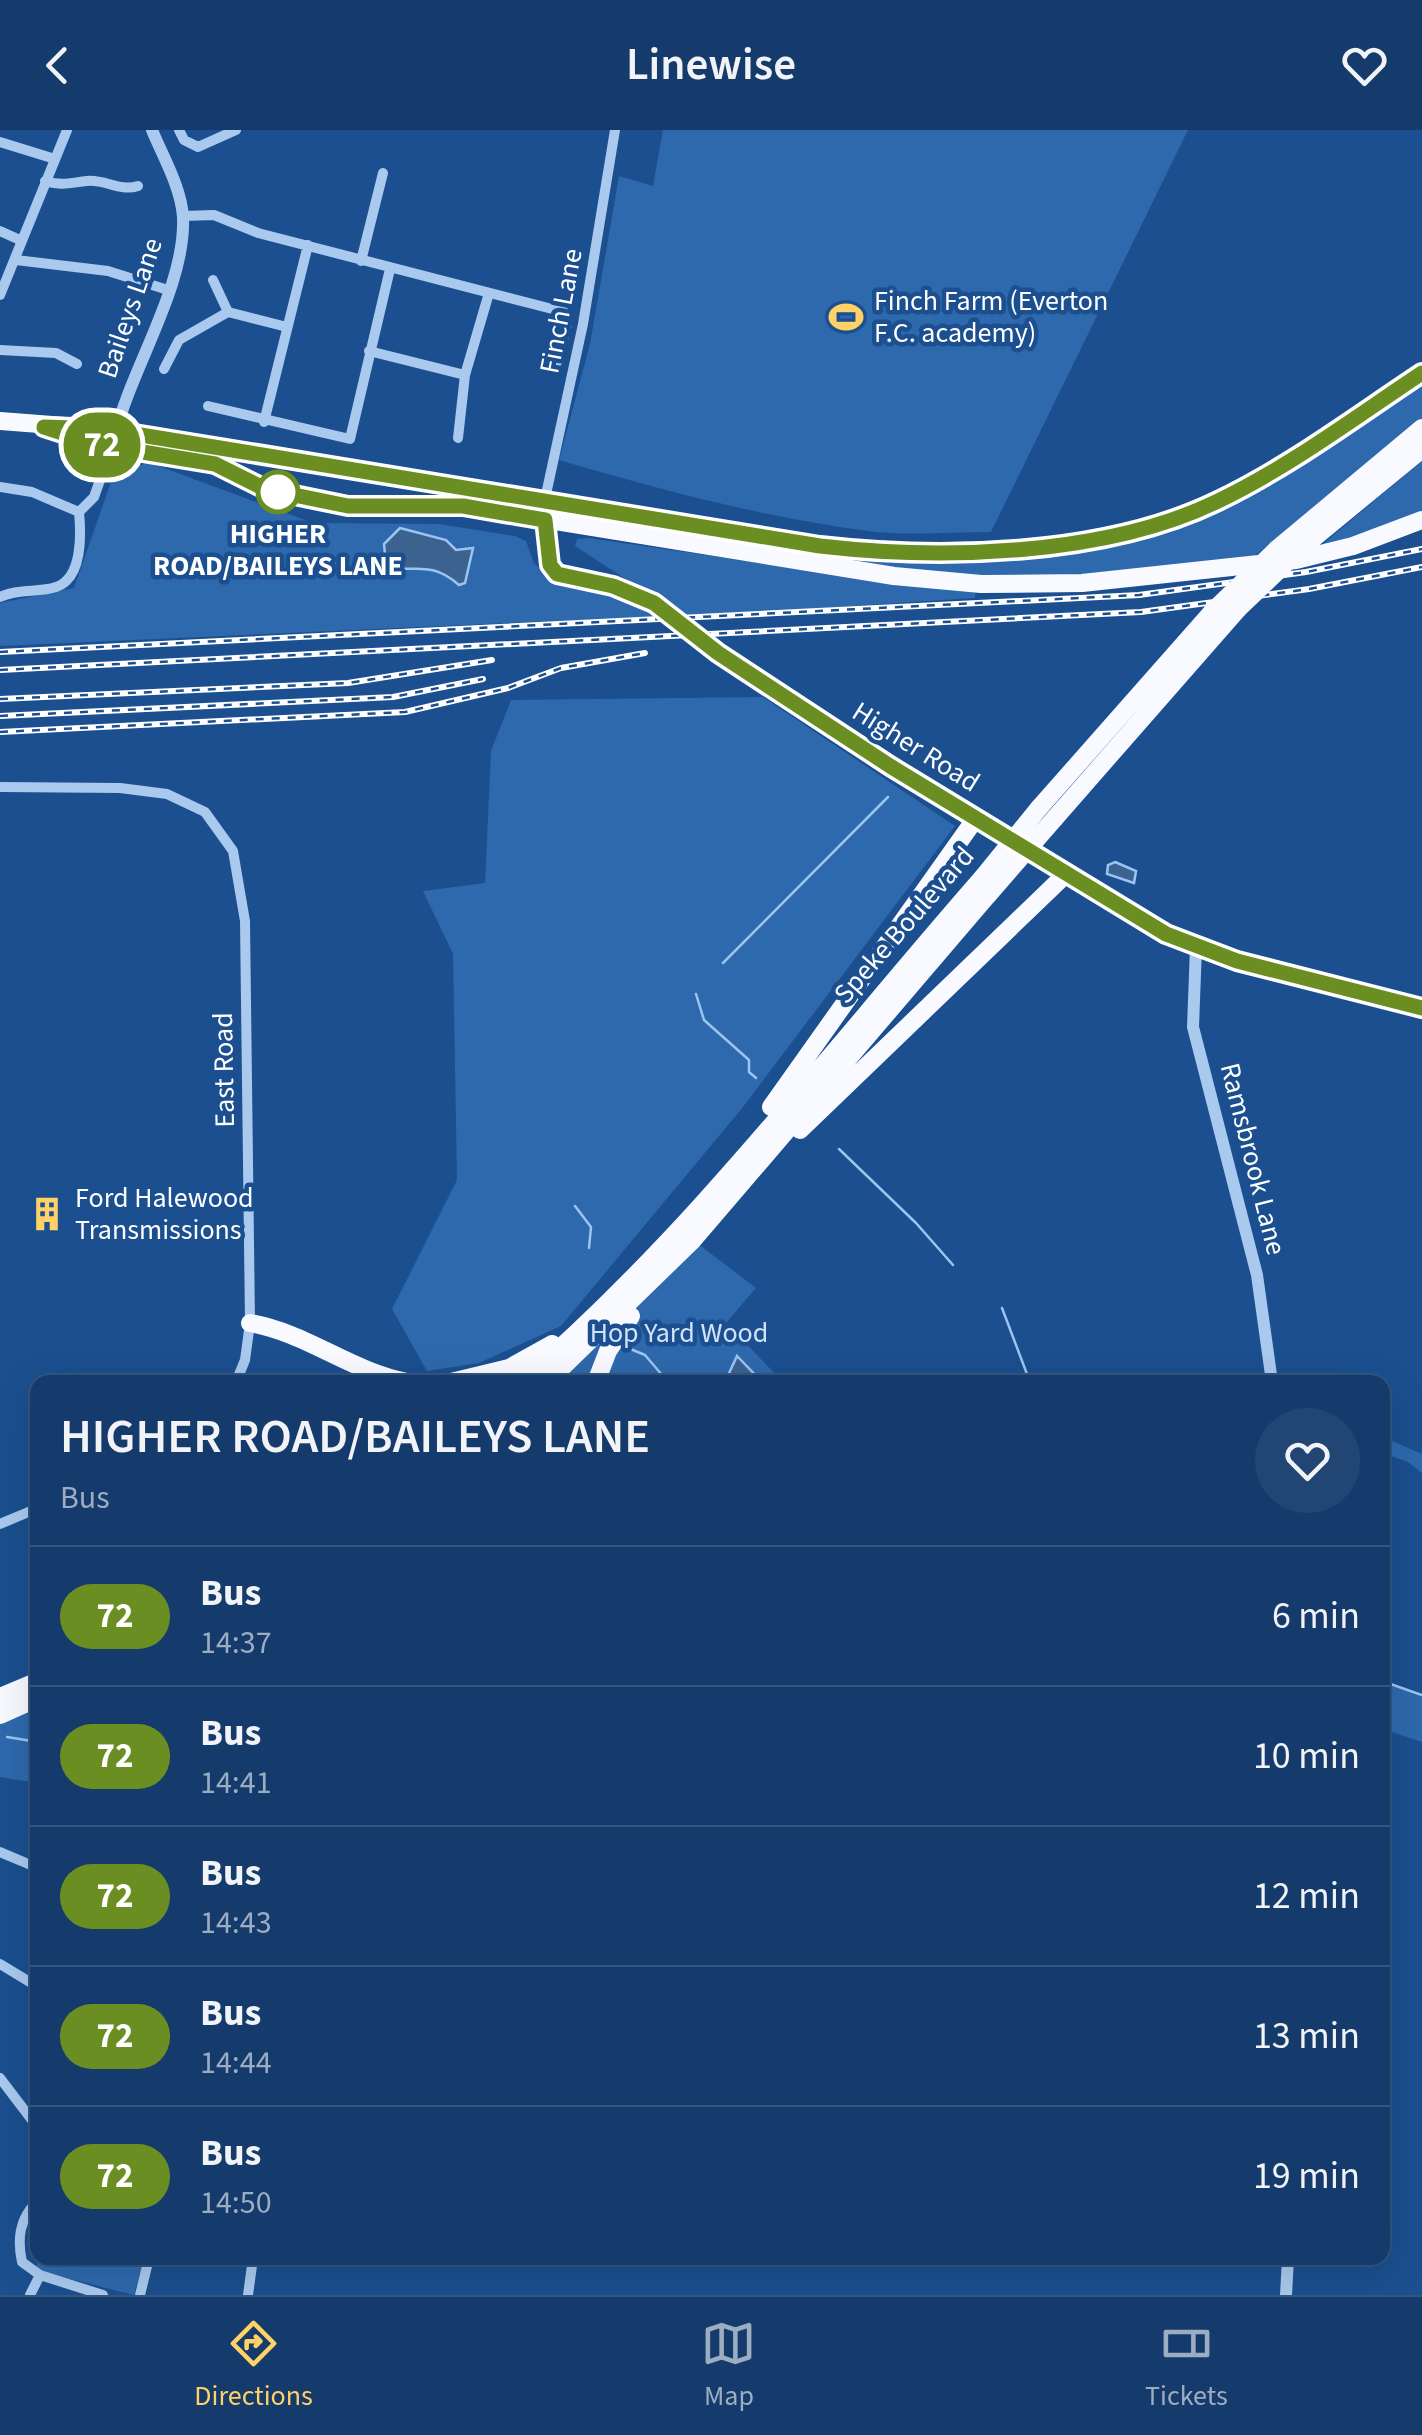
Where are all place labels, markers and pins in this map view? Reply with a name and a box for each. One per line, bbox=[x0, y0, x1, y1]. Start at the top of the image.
place label: Finch Farm (Everton F.C. academy) bbox=[874, 281, 1108, 353]
sports icon: Finch Farm (Everton F.C. academy) bbox=[827, 298, 865, 336]
marker: HIGHER ROAD/BAILEYS LANE bbox=[257, 471, 299, 513]
place label: HIGHER ROAD/BAILEYS LANE bbox=[153, 514, 403, 586]
place label: Ford Halewood Transmissions bbox=[75, 1178, 254, 1250]
building icon: Ford Halewood Transmissions bbox=[28, 1195, 66, 1233]

